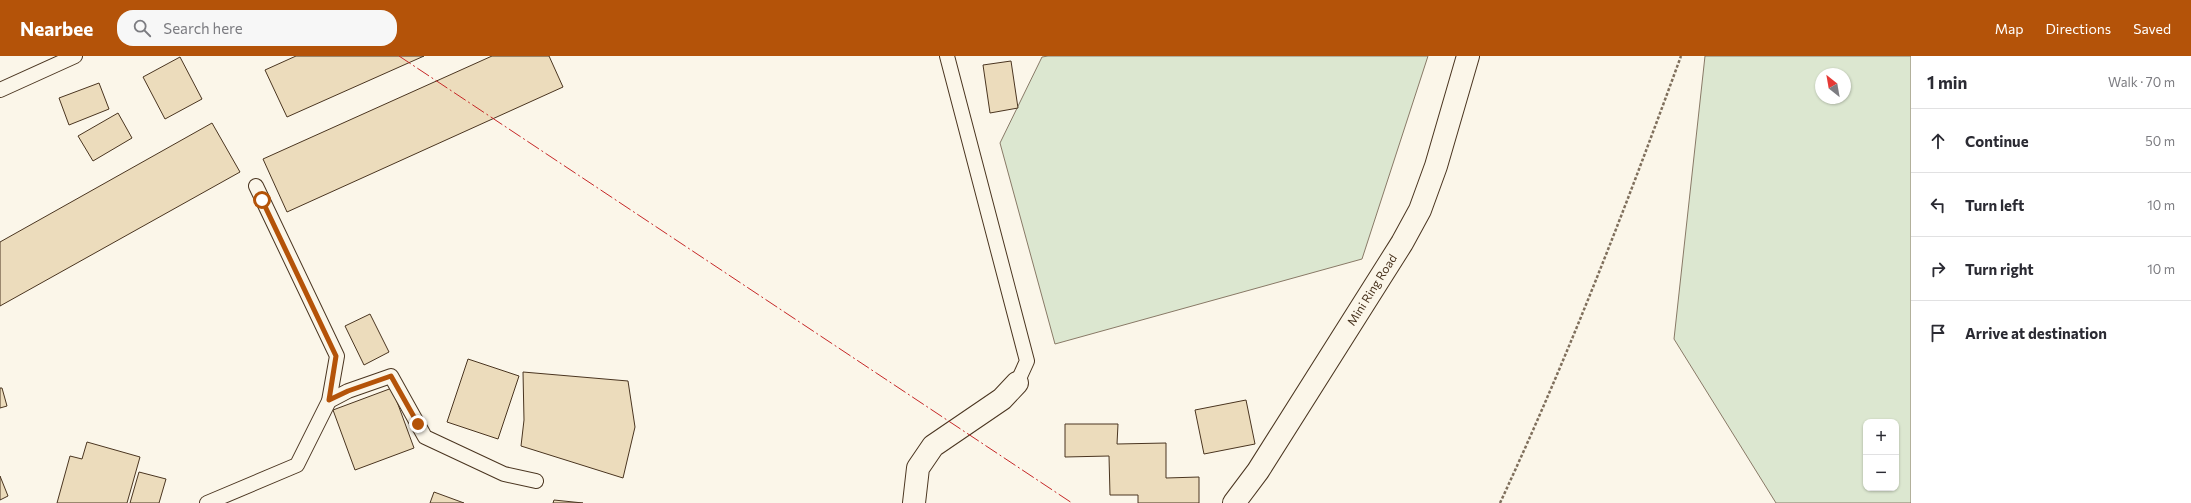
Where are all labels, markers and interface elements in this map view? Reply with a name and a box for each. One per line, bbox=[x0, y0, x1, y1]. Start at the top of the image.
search box bbox=[117, 10, 397, 46]
text: Nearbee bbox=[20, 17, 93, 40]
icon: search bbox=[131, 17, 153, 39]
text: Search here bbox=[163, 19, 243, 37]
text: Map bbox=[1995, 20, 2024, 37]
text: Directions bbox=[2046, 20, 2111, 37]
text: Saved bbox=[2133, 20, 2171, 37]
north arrow bbox=[1815, 68, 1851, 104]
text: 1 min bbox=[1927, 72, 1967, 93]
text: Walk · 70 m bbox=[2108, 74, 2175, 90]
icon: ahead bbox=[1927, 130, 1949, 152]
text: Continue bbox=[1965, 132, 2029, 150]
text: 50 m bbox=[2145, 133, 2175, 149]
route start bbox=[253, 191, 271, 209]
icon: left bbox=[1927, 194, 1949, 216]
text: Turn left bbox=[1965, 196, 2024, 214]
text: 10 m bbox=[2147, 197, 2175, 213]
street label: Mini Ring Road bbox=[1344, 251, 1399, 328]
icon: right bbox=[1927, 258, 1949, 280]
text: Turn right bbox=[1965, 260, 2034, 278]
text: 10 m bbox=[2147, 261, 2175, 277]
icon: arrive bbox=[1927, 322, 1949, 344]
text: Arrive at destination bbox=[1965, 324, 2107, 342]
route end bbox=[409, 415, 427, 433]
map controls bbox=[1863, 419, 1899, 491]
button: + bbox=[1863, 419, 1899, 455]
button: − bbox=[1863, 455, 1899, 491]

